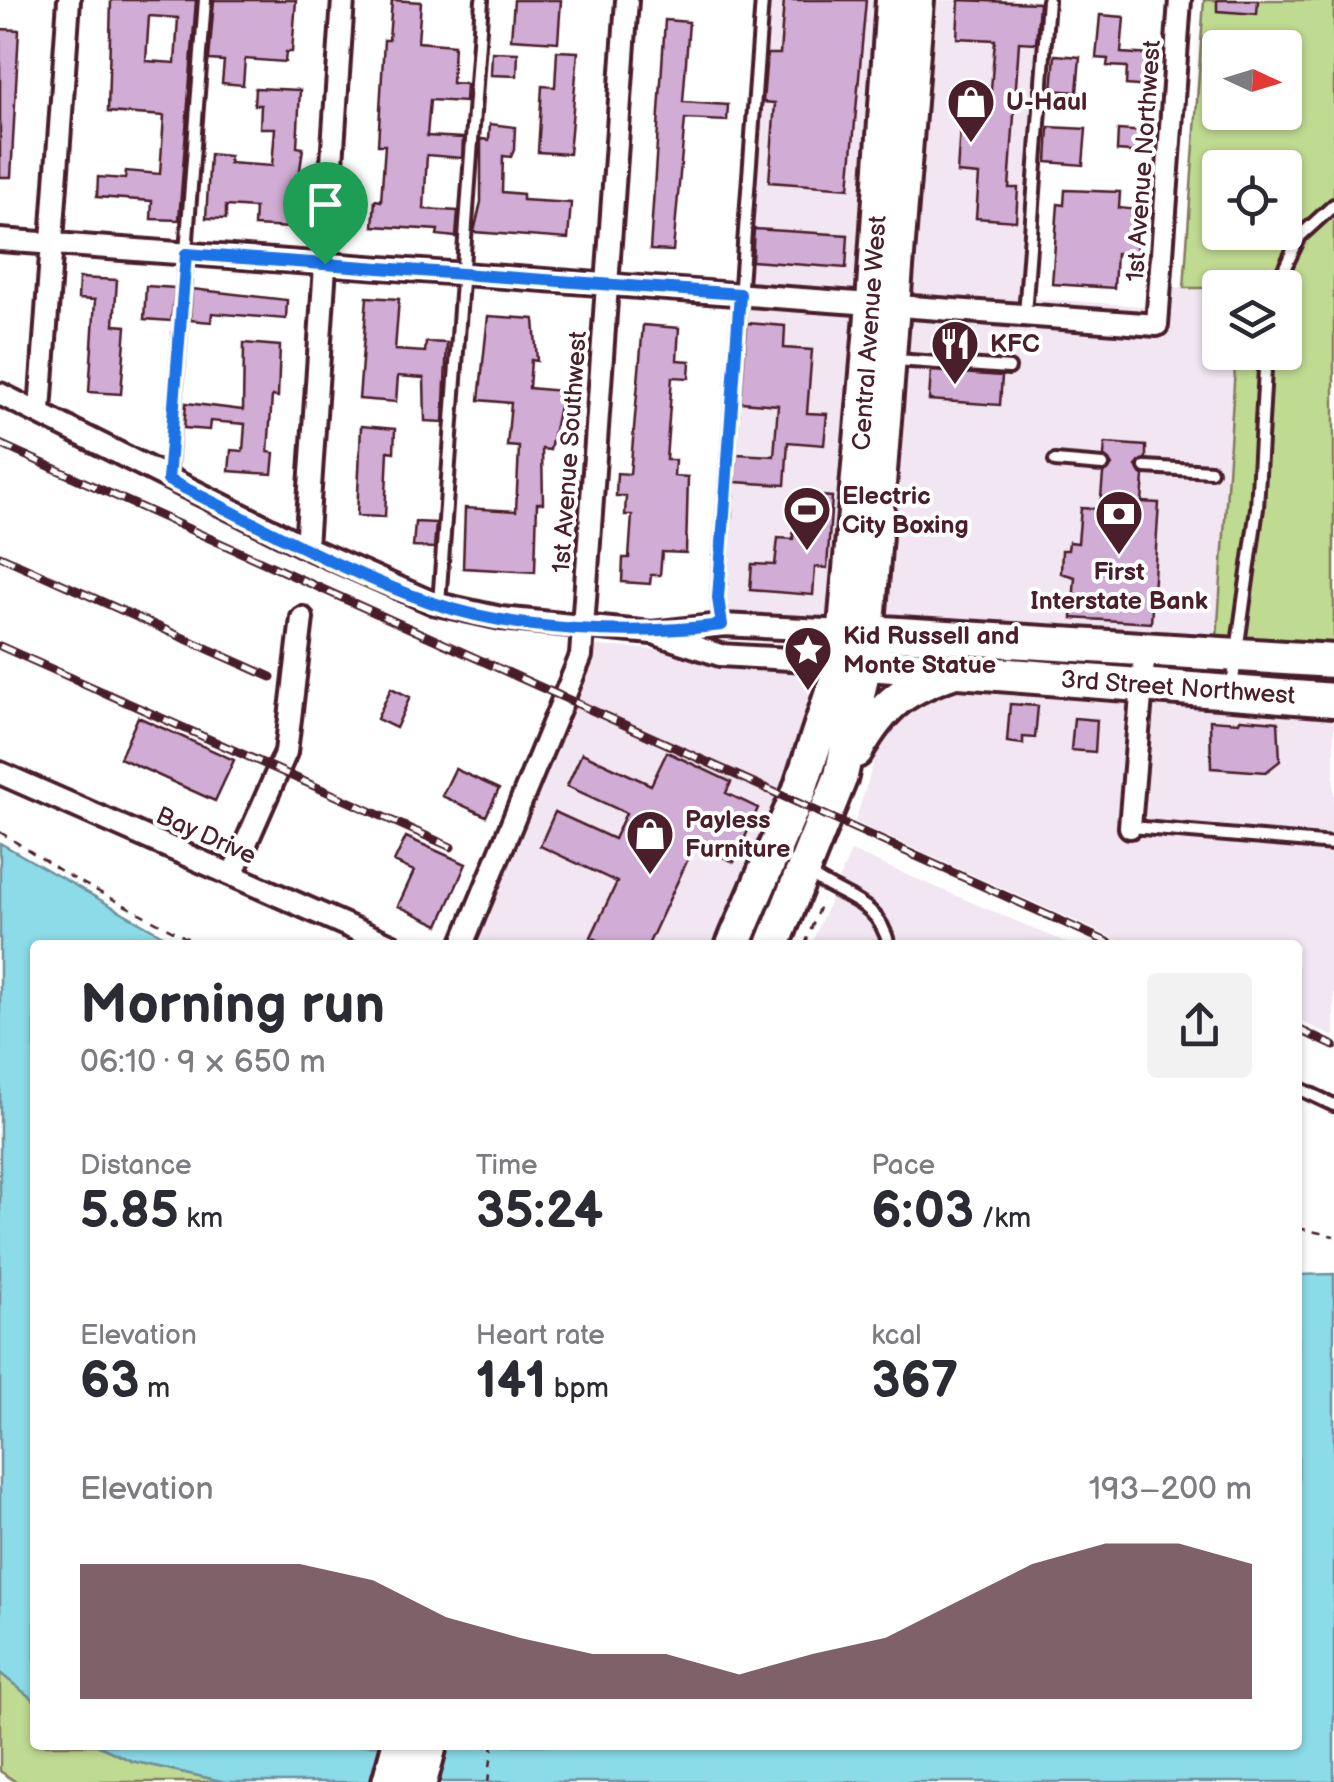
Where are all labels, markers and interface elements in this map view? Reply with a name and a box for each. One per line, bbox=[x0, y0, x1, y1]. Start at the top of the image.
north arrow bbox=[1202, 30, 1302, 130]
map controls bbox=[1202, 30, 1302, 370]
street label: 1st Avenue Northwest bbox=[1120, 39, 1168, 283]
shop icon: U-Haul bbox=[945, 76, 997, 144]
place label: U-Haul bbox=[1006, 87, 1087, 118]
button: locate bbox=[1202, 150, 1302, 250]
pin bbox=[283, 162, 368, 265]
icon: arrive bbox=[298, 177, 353, 232]
street label: Central Avenue West bbox=[846, 214, 894, 451]
button: layers bbox=[1202, 270, 1302, 370]
restaurant icon: KFC bbox=[929, 318, 981, 386]
place label: KFC bbox=[990, 329, 1040, 360]
street label: 1st Avenue Southwest bbox=[546, 330, 594, 574]
place label: Electric City Boxing bbox=[842, 481, 969, 541]
sports icon: Electric City Boxing bbox=[781, 484, 833, 552]
bank icon: First Interstate Bank bbox=[1093, 488, 1145, 556]
place label: First Interstate Bank bbox=[1030, 557, 1208, 617]
place label: Kid Russell and Monte Statue bbox=[843, 621, 1019, 681]
place icon: Kid Russell and Monte Statue bbox=[782, 624, 834, 692]
street label: 3rd Street Northwest bbox=[1060, 664, 1297, 712]
street label: Bay Drive bbox=[151, 800, 261, 872]
place label: Payless Furniture bbox=[685, 805, 790, 865]
shop icon: Payless Furniture bbox=[624, 808, 676, 876]
text: Morning run bbox=[80, 972, 385, 1039]
button: share bbox=[1147, 973, 1252, 1078]
text: 06:10 · 9 × 650 m bbox=[80, 1043, 326, 1082]
text: Distance bbox=[80, 1149, 192, 1182]
text: Time bbox=[476, 1149, 538, 1182]
text: Pace bbox=[871, 1149, 935, 1182]
text: 5.85 bbox=[80, 1182, 179, 1242]
text: 35:24 bbox=[476, 1182, 603, 1242]
text: 6:03 bbox=[871, 1182, 974, 1242]
text: km bbox=[179, 1202, 223, 1235]
text: /km bbox=[974, 1202, 1031, 1235]
text: Elevation bbox=[80, 1319, 197, 1352]
text: Heart rate bbox=[476, 1319, 605, 1352]
text: kcal bbox=[871, 1319, 922, 1352]
text: 63 bbox=[80, 1352, 140, 1412]
text: 141 bbox=[476, 1352, 546, 1412]
text: 367 bbox=[871, 1352, 958, 1412]
text: m bbox=[140, 1372, 170, 1405]
text: bpm bbox=[546, 1372, 609, 1405]
text: Elevation bbox=[80, 1470, 213, 1509]
text: 193–200 m bbox=[1089, 1470, 1252, 1509]

